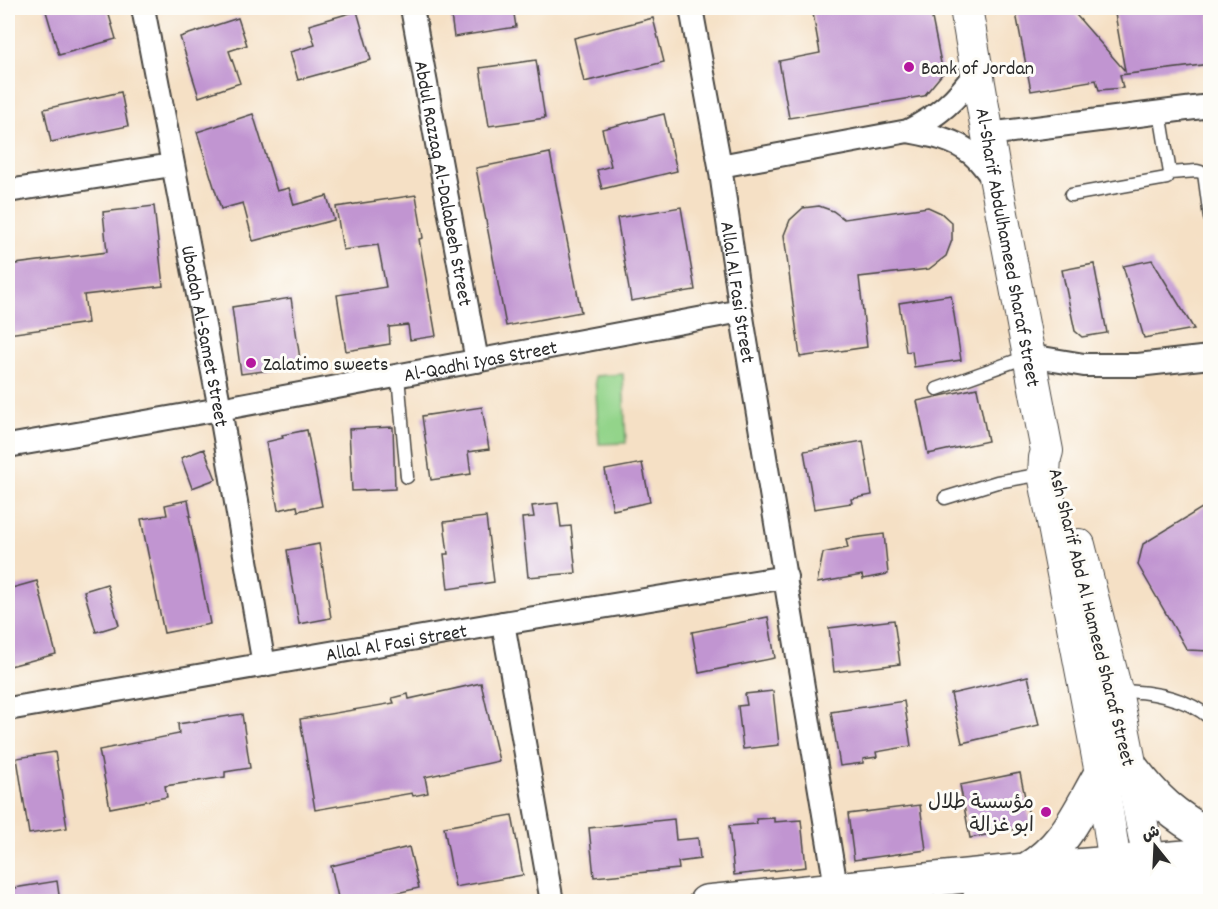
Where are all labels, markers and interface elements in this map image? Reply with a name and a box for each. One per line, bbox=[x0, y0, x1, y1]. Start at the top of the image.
place label: Bank of Jordan bbox=[921, 56, 1034, 84]
street label: Abdul Razzaq Al-Dalabeeh Street bbox=[405, 58, 478, 309]
marker: Bank of Jordan bbox=[902, 60, 916, 74]
street label: Al-Sharif Abdulhameed Sharaf Street bbox=[966, 106, 1046, 390]
street label: Allal Al Fasi Street bbox=[711, 220, 760, 365]
street label: Ubadah Al-Samet Street bbox=[172, 243, 234, 429]
street label: Al-Qadhi Iyas Street bbox=[402, 335, 560, 391]
place label: Zalatimo sweets bbox=[263, 352, 388, 380]
marker: Zalatimo sweets bbox=[244, 356, 258, 370]
street label: Ash Sharif Abd Al Hameed Sharaf Street bbox=[1039, 466, 1141, 770]
street label: Allal Al Fasi Street bbox=[324, 618, 470, 671]
place label: مؤسسة طلال ابو غزالة bbox=[928, 790, 1034, 841]
marker: مؤسسة طلال ابو غزالة bbox=[1039, 805, 1053, 819]
north arrow bbox=[1125, 816, 1185, 876]
text: ش bbox=[1139, 820, 1163, 848]

